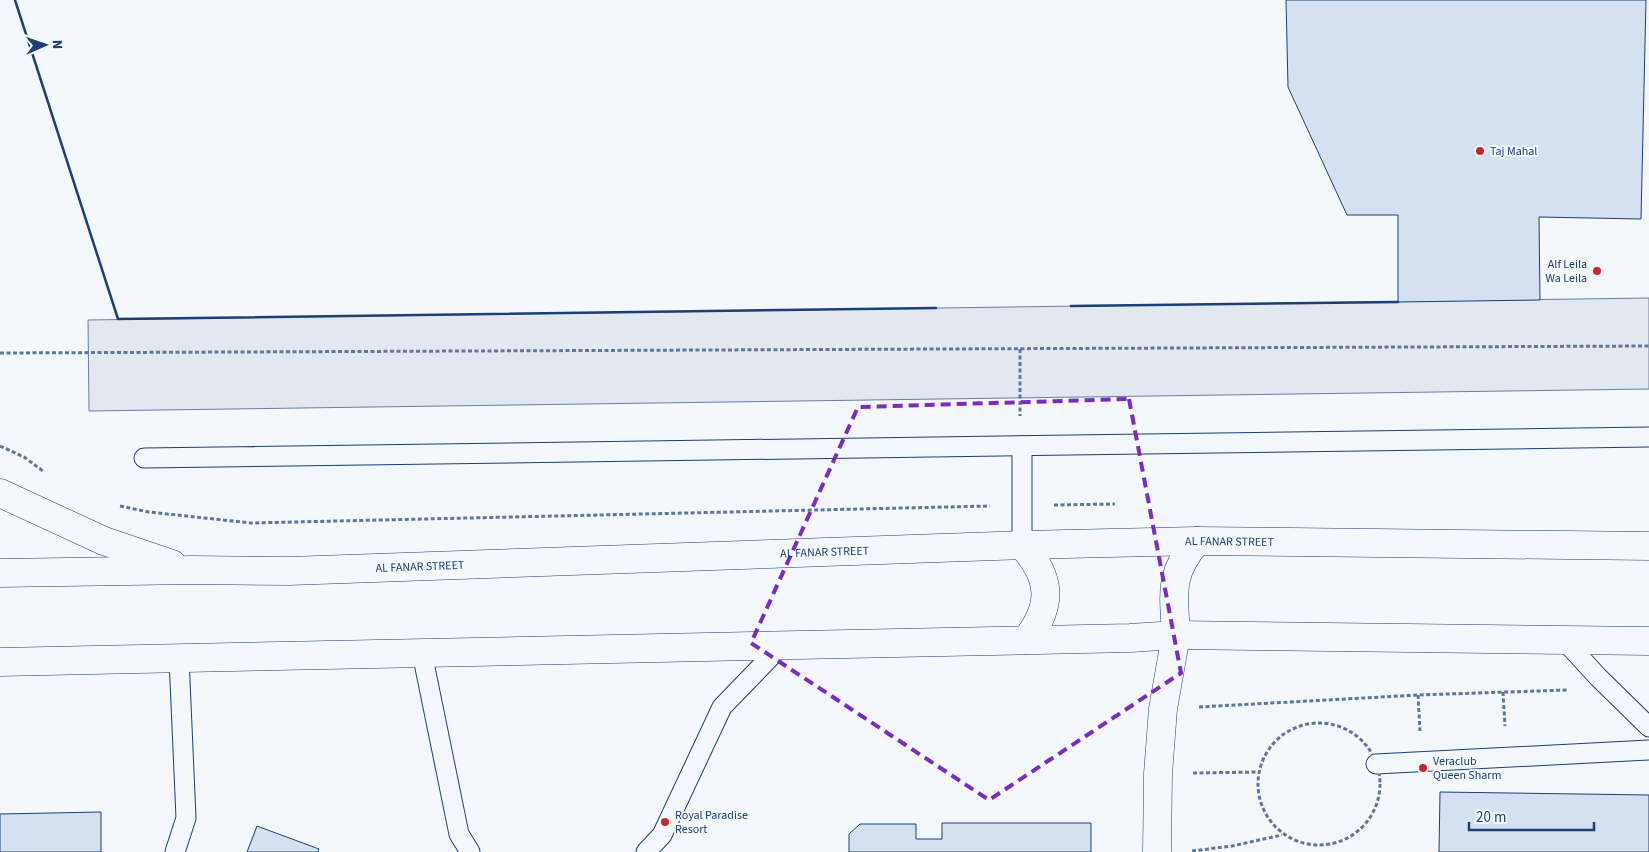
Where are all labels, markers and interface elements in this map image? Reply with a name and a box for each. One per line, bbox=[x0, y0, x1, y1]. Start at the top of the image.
north arrow bbox=[20, 20, 70, 70]
text: N bbox=[47, 40, 67, 50]
place label: Taj Mahal bbox=[1490, 143, 1537, 160]
marker: Taj Mahal bbox=[1474, 145, 1486, 157]
place label: Alf Leila Wa Leila bbox=[1546, 256, 1587, 287]
marker: Alf Leila Wa Leila bbox=[1591, 265, 1603, 277]
street label: AL FANAR STREET bbox=[1185, 533, 1275, 551]
street label: AL FANAR STREET bbox=[780, 542, 870, 563]
street label: AL FANAR STREET bbox=[375, 557, 465, 577]
place label: Veraclub Queen Sharm bbox=[1433, 753, 1502, 784]
marker: Veraclub Queen Sharm bbox=[1417, 762, 1429, 774]
scale bar bbox=[1469, 800, 1594, 832]
place label: Royal Paradise Resort bbox=[675, 807, 748, 838]
text: 20 m bbox=[1476, 807, 1506, 828]
marker: Royal Paradise Resort bbox=[659, 816, 671, 828]

